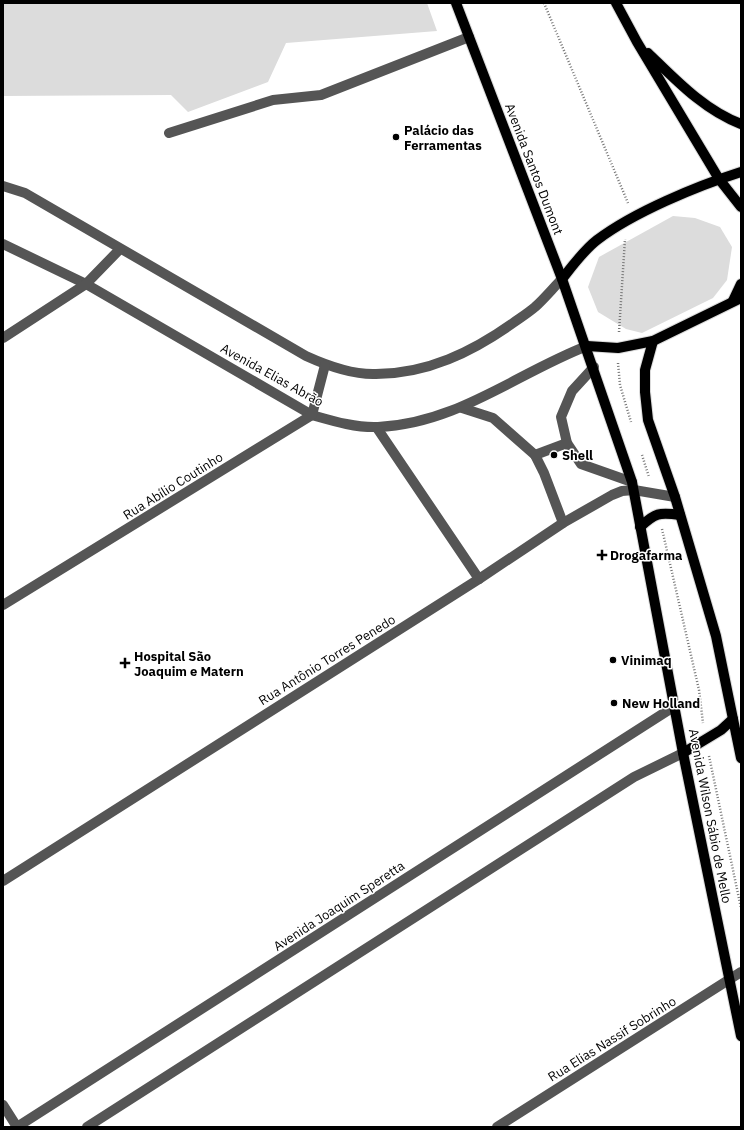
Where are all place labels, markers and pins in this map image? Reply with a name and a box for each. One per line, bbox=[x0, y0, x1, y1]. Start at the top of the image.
place label: Palácio das Ferramentas bbox=[404, 122, 482, 154]
marker: Palácio das Ferramentas bbox=[391, 132, 401, 142]
place label: Shell bbox=[562, 447, 593, 464]
marker: Shell bbox=[549, 450, 559, 460]
place label: Drogafarma bbox=[610, 547, 683, 564]
marker: Drogafarma bbox=[597, 550, 607, 560]
place label: Hospital São Joaquim e Matern bbox=[134, 648, 244, 680]
place label: Vinimaq bbox=[621, 652, 672, 669]
marker: Vinimaq bbox=[608, 655, 618, 665]
marker: Hospital São Joaquim e Matern bbox=[119, 657, 131, 669]
place label: New Holland bbox=[622, 695, 700, 712]
marker: New Holland bbox=[609, 698, 619, 708]

